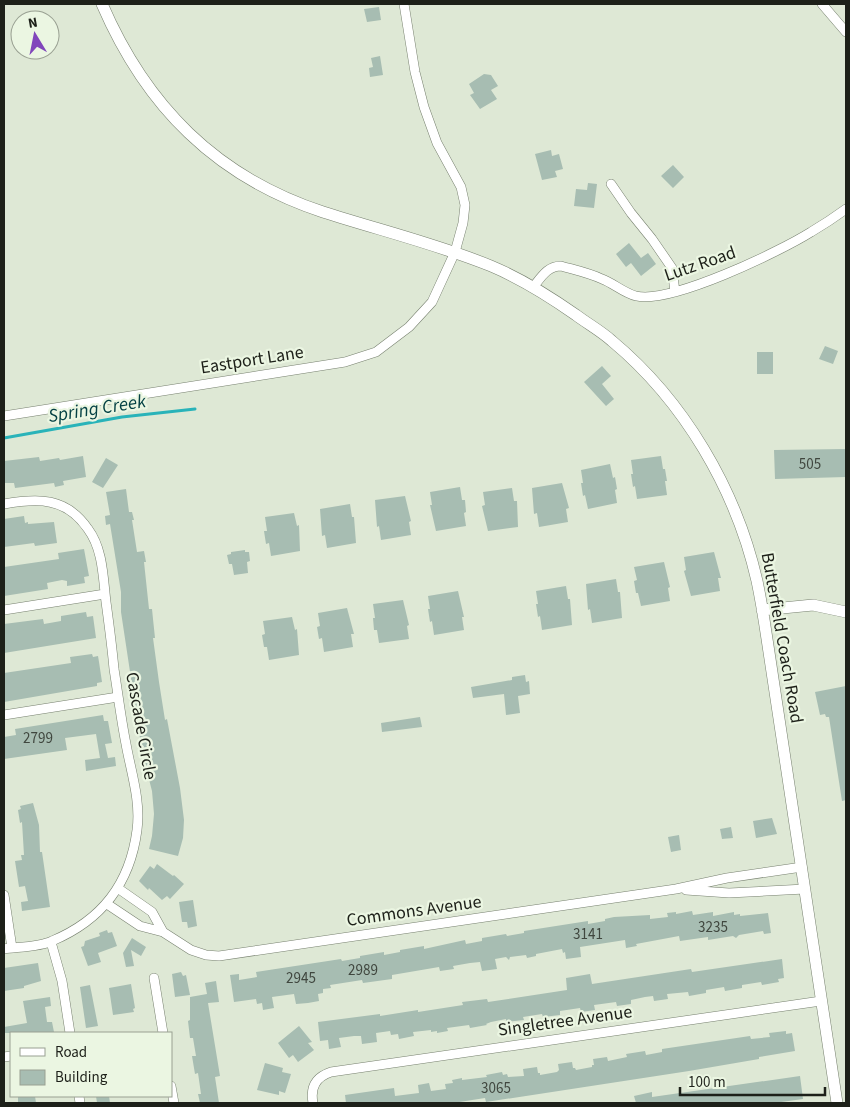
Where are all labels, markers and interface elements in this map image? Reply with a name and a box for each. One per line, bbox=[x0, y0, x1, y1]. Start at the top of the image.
north arrow bbox=[10, 10, 60, 60]
text: N bbox=[27, 13, 39, 34]
street label: Lutz Road bbox=[661, 240, 739, 288]
street label: Eastport Lane bbox=[199, 340, 305, 380]
water label: Spring Creek bbox=[46, 388, 149, 430]
house number: 505 bbox=[799, 454, 821, 475]
street label: Butterfield Coach Road bbox=[755, 551, 809, 725]
street label: Cascade Circle bbox=[119, 670, 163, 782]
house number: 2799 bbox=[23, 728, 53, 749]
street label: Commons Avenue bbox=[345, 889, 483, 933]
house number: 3235 bbox=[698, 917, 728, 938]
house number: 3141 bbox=[573, 924, 603, 945]
house number: 2989 bbox=[348, 960, 378, 981]
house number: 2945 bbox=[286, 968, 316, 989]
street label: Singletree Avenue bbox=[496, 999, 634, 1043]
legend bbox=[10, 1032, 172, 1097]
text: Road bbox=[55, 1042, 87, 1063]
scale bar bbox=[680, 1064, 825, 1096]
text: Building bbox=[55, 1067, 108, 1088]
text: 100 m bbox=[688, 1072, 726, 1093]
house number: 3065 bbox=[481, 1078, 511, 1099]

